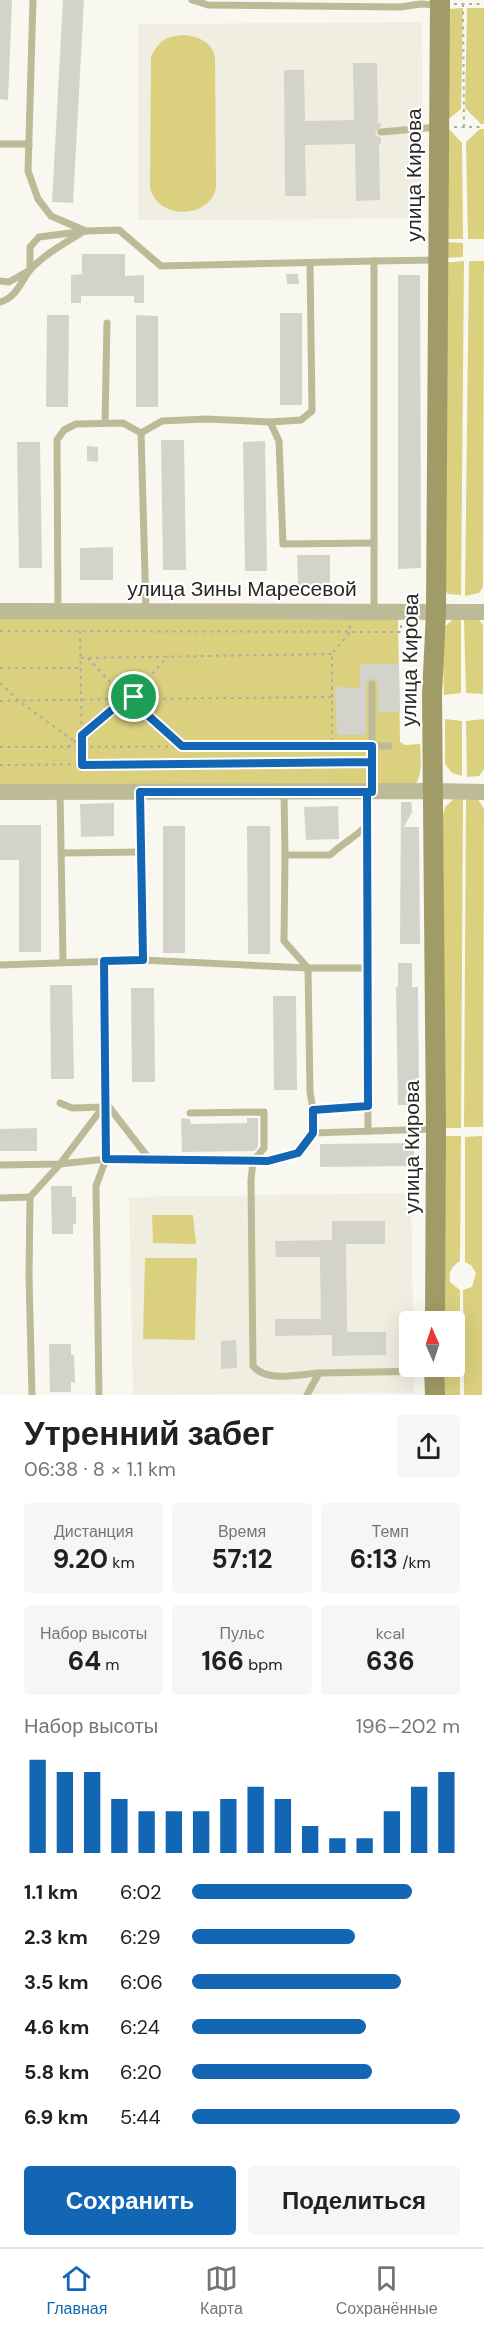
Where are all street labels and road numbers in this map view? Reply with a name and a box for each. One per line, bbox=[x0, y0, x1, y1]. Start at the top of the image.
street label: улица Кирова bbox=[400, 108, 428, 242]
street label: улица Зины Маресевой bbox=[127, 575, 357, 603]
street label: улица Кирова bbox=[395, 593, 425, 727]
street label: улица Кирова bbox=[398, 1080, 426, 1214]

